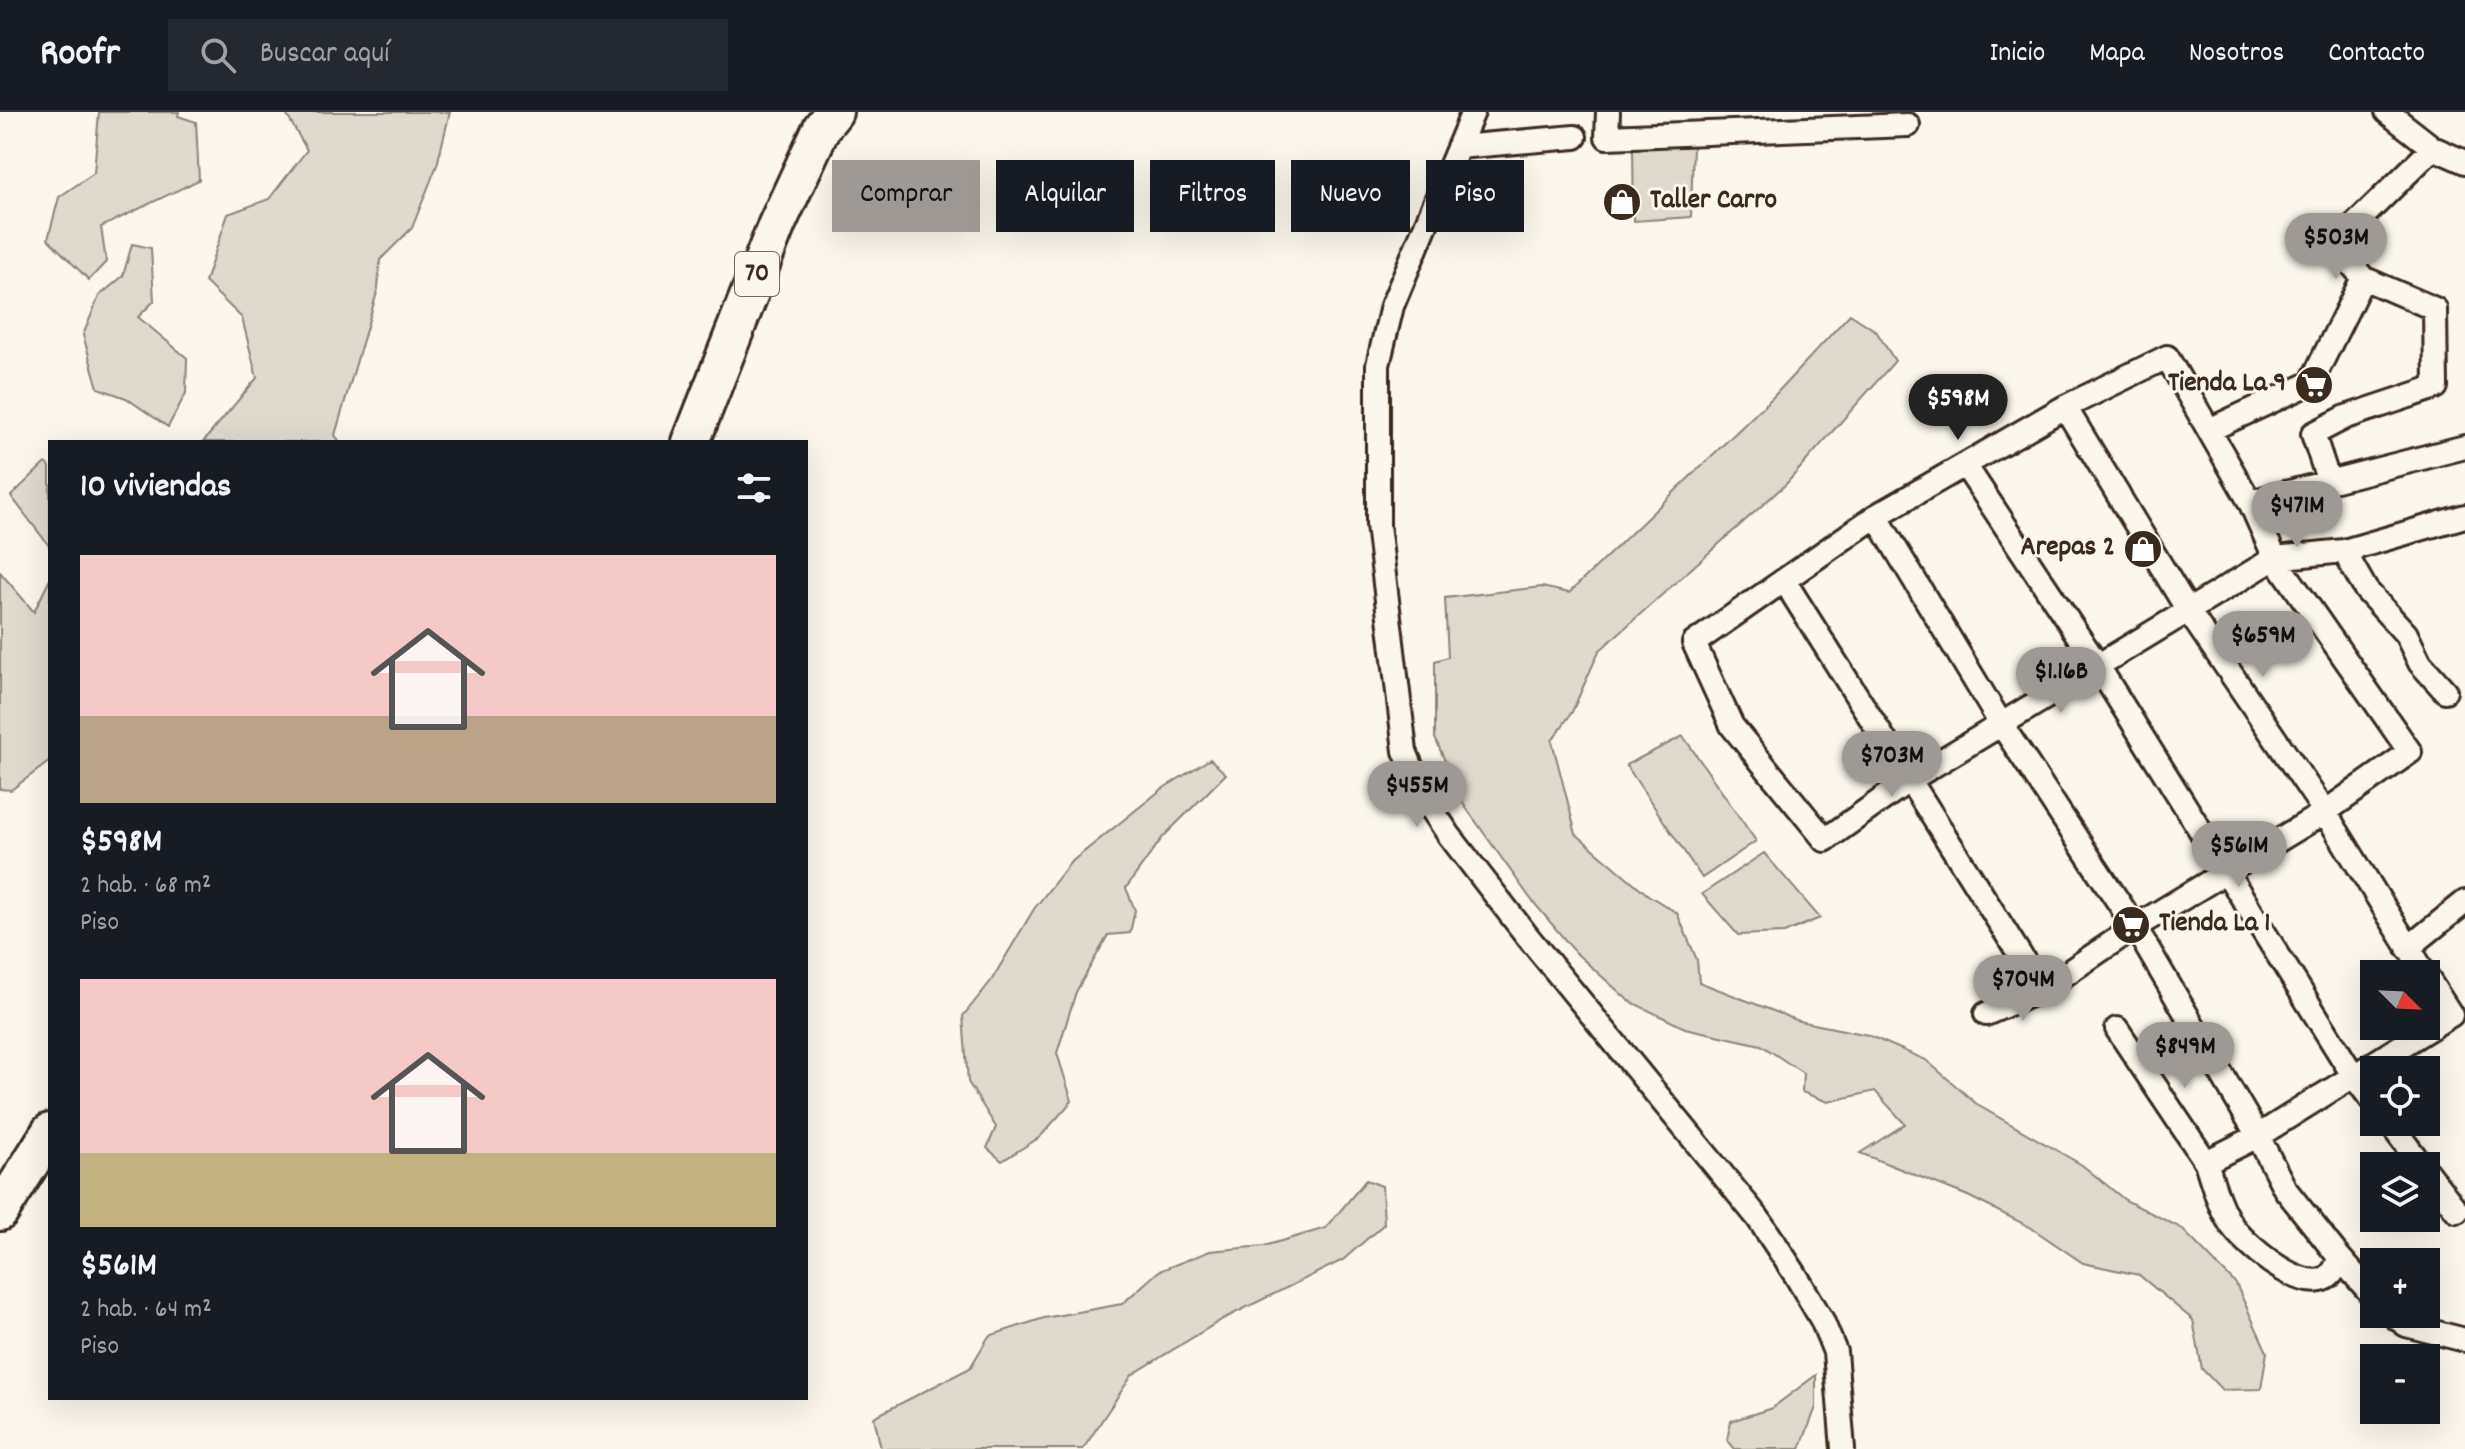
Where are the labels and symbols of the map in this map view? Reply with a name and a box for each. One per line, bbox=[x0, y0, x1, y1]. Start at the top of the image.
shop icon: Taller Carro bbox=[1601, 181, 1643, 223]
place label: Taller Carro bbox=[1650, 182, 1777, 222]
pin: $503M bbox=[2280, 213, 2392, 281]
road number: 70 bbox=[735, 252, 779, 296]
supermarket icon: Tienda La 9 bbox=[2293, 364, 2335, 406]
place label: Tienda La 9 bbox=[2168, 365, 2286, 405]
pin: $598M bbox=[1902, 374, 2014, 442]
pin: $471M bbox=[2241, 481, 2353, 549]
shop icon: Arepas 2 bbox=[2122, 528, 2164, 570]
place label: Arepas 2 bbox=[2021, 529, 2115, 569]
pin: $659M bbox=[2207, 611, 2319, 679]
pin: $1.16B bbox=[1996, 647, 2126, 715]
pin: $703M bbox=[1836, 731, 1948, 799]
pin: $455M bbox=[1361, 761, 1473, 829]
pin: $561M bbox=[2183, 821, 2295, 889]
supermarket icon: Tienda La 1 bbox=[2110, 904, 2152, 946]
place label: Tienda La 1 bbox=[2159, 905, 2270, 945]
pin: $704M bbox=[1967, 955, 2079, 1023]
north arrow bbox=[2360, 960, 2440, 1040]
pin: $849M bbox=[2129, 1022, 2241, 1090]

